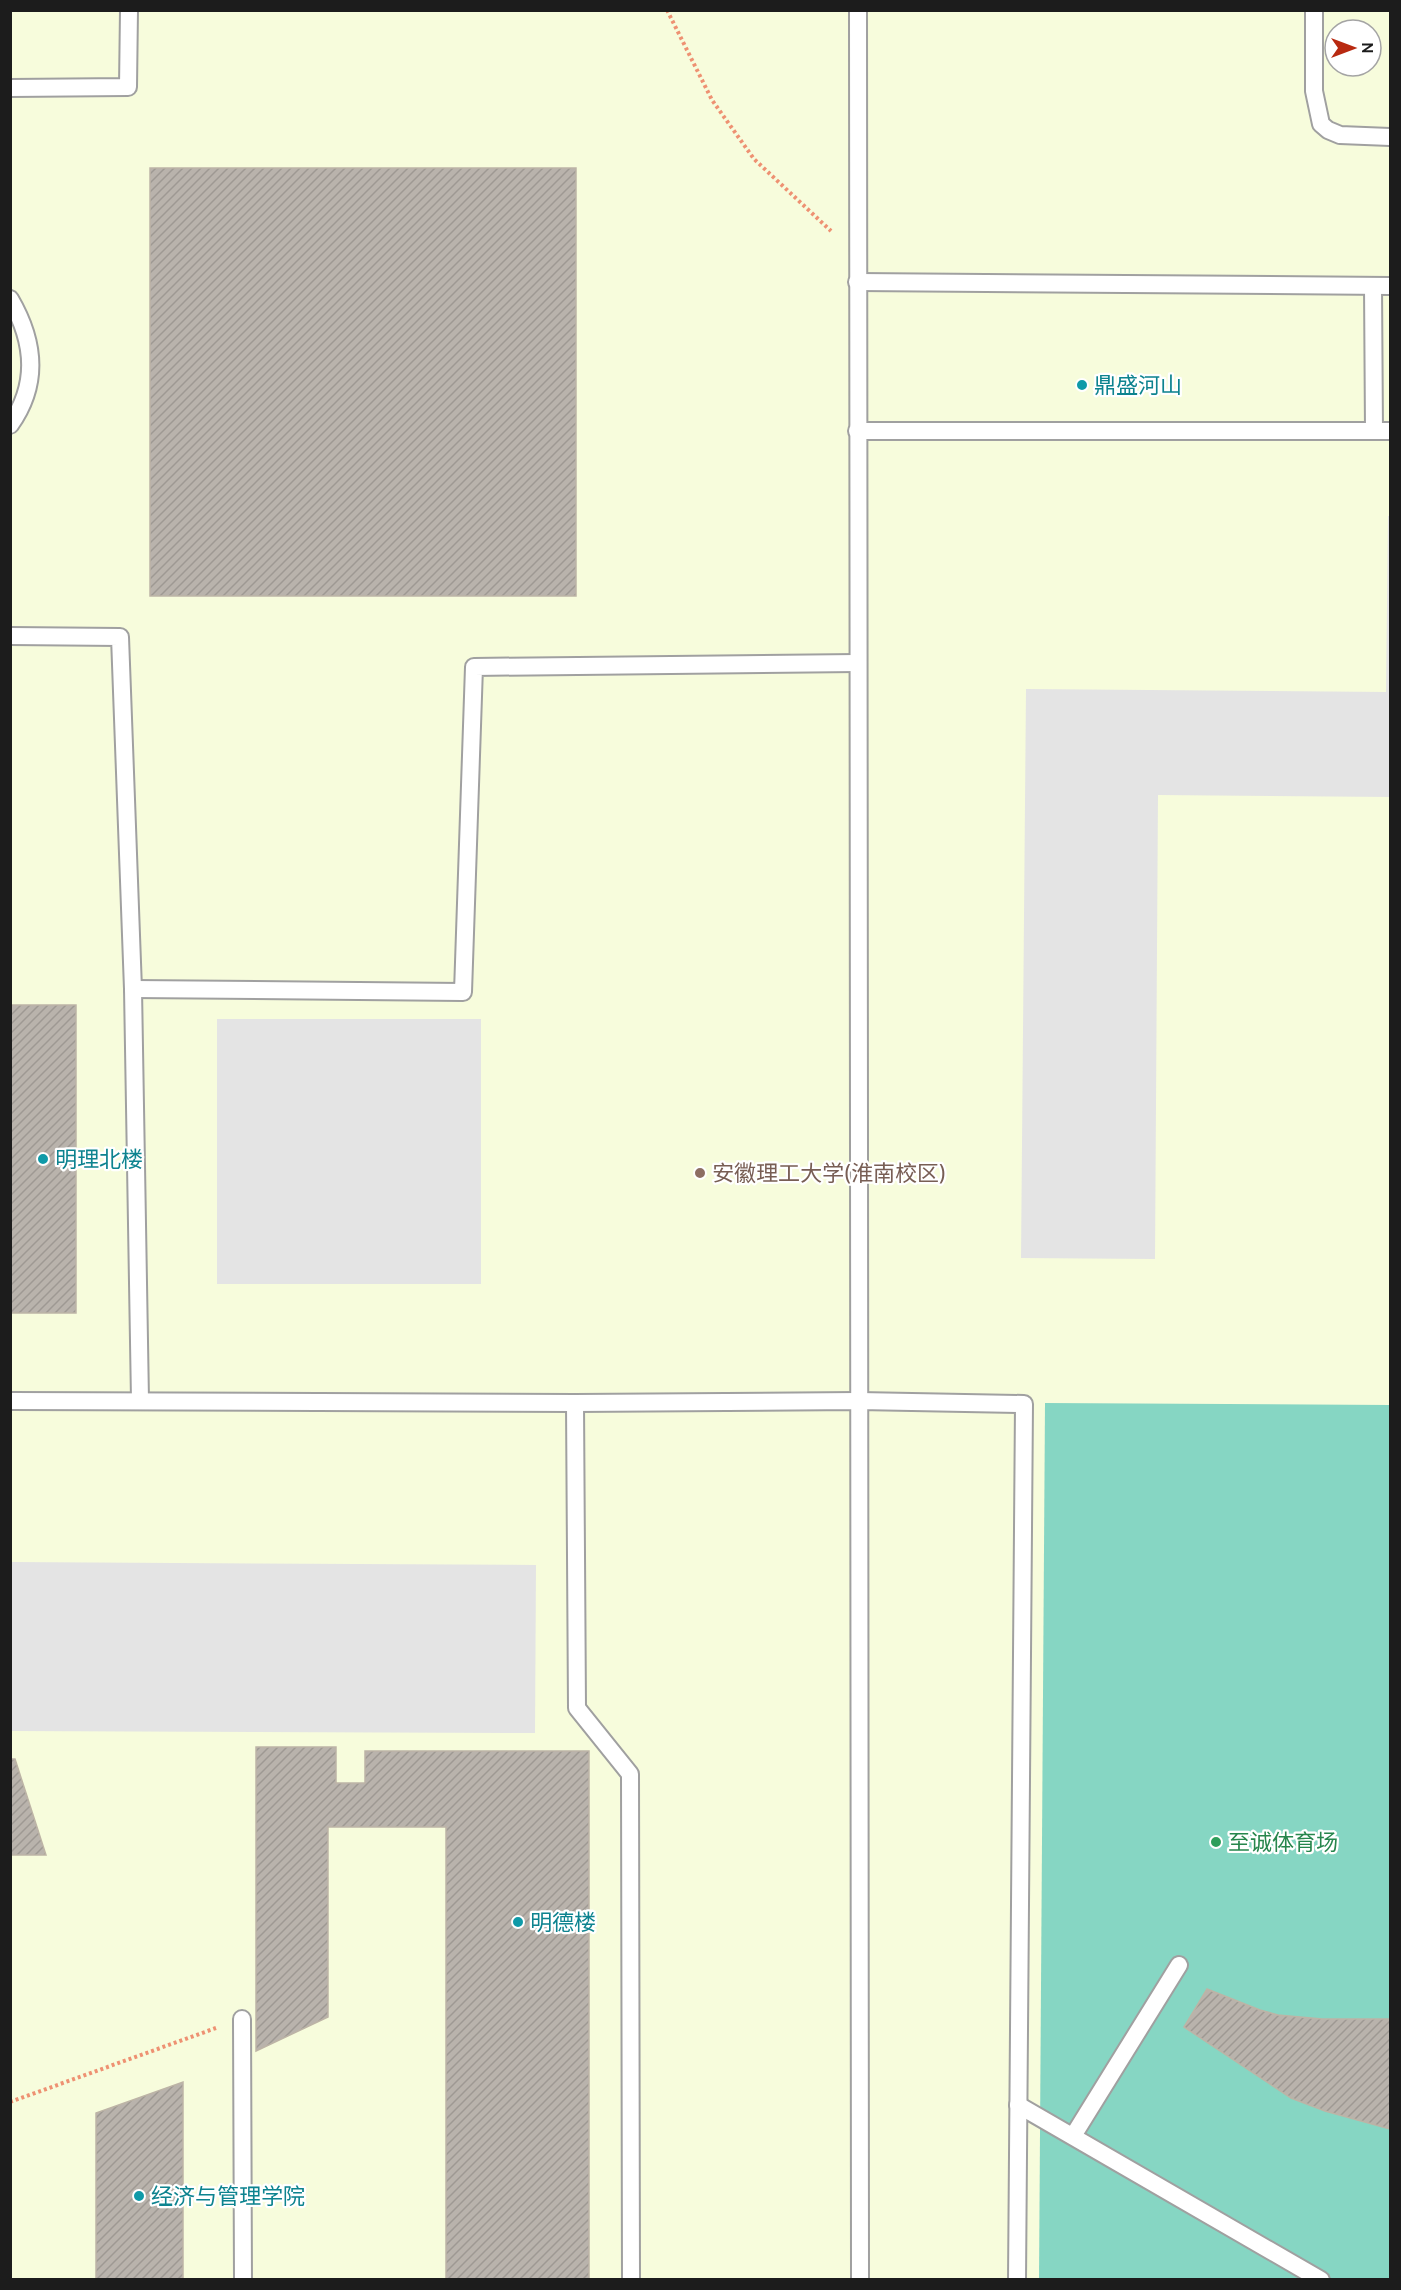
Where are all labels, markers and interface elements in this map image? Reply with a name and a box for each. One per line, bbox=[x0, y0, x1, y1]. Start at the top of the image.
north arrow bbox=[1323, 18, 1383, 78]
text: N bbox=[1358, 42, 1377, 54]
place label: 鼎盛河山 bbox=[1094, 372, 1182, 399]
marker: 鼎盛河山 bbox=[1075, 378, 1089, 392]
place label: 明理北楼 bbox=[55, 1146, 143, 1173]
marker: 明理北楼 bbox=[36, 1152, 50, 1166]
place label: 安徽理工大学(淮南校区) bbox=[712, 1160, 946, 1187]
marker: 安徽理工大学(淮南校区) bbox=[693, 1166, 707, 1180]
place label: 至诚体育场 bbox=[1228, 1829, 1338, 1856]
marker: 至诚体育场 bbox=[1209, 1835, 1223, 1849]
place label: 明德楼 bbox=[530, 1909, 596, 1936]
marker: 明德楼 bbox=[511, 1915, 525, 1929]
place label: 经济与管理学院 bbox=[151, 2183, 305, 2210]
marker: 经济与管理学院 bbox=[132, 2189, 146, 2203]

